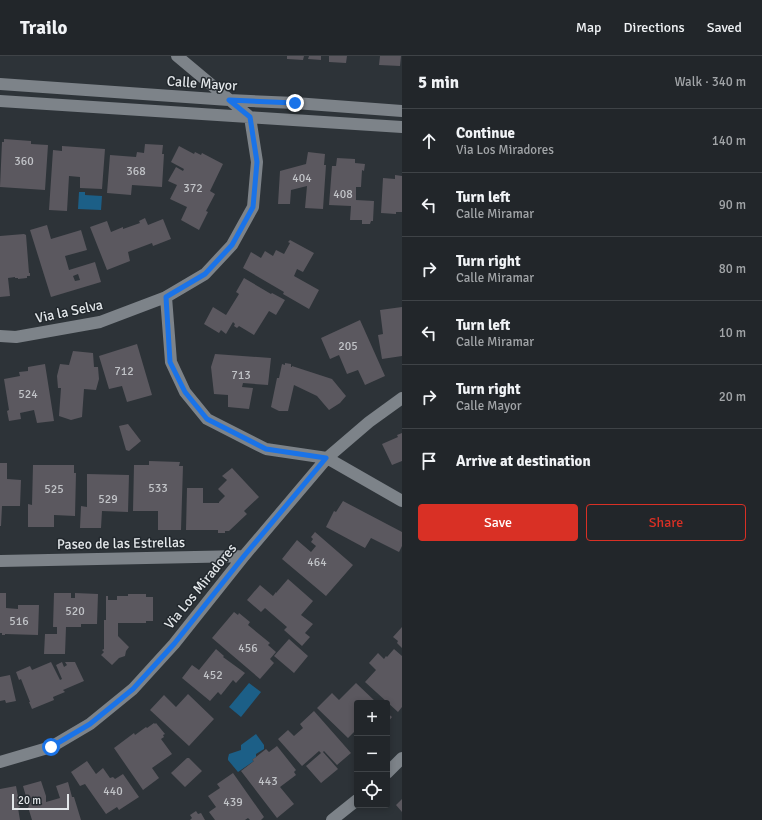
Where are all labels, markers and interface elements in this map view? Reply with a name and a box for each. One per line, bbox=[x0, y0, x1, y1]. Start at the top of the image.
text: Trailo bbox=[20, 16, 67, 40]
text: Map bbox=[576, 19, 602, 36]
text: Directions bbox=[624, 19, 685, 36]
text: Saved bbox=[707, 19, 742, 36]
text: 5 min bbox=[418, 72, 459, 93]
street label: Calle Mayor bbox=[166, 73, 239, 94]
text: Walk · 340 m bbox=[675, 74, 746, 90]
route end bbox=[286, 94, 304, 112]
text: Continue bbox=[456, 124, 515, 142]
icon: ahead bbox=[418, 130, 440, 152]
text: 140 m bbox=[712, 133, 746, 149]
text: Via Los Miradores bbox=[456, 142, 554, 158]
house number: 360 bbox=[14, 154, 34, 169]
house number: 368 bbox=[126, 164, 146, 179]
house number: 404 bbox=[292, 171, 312, 186]
house number: 372 bbox=[183, 181, 203, 196]
house number: 408 bbox=[333, 187, 353, 202]
text: Turn left bbox=[456, 188, 510, 206]
icon: left bbox=[418, 194, 440, 216]
text: 90 m bbox=[719, 197, 746, 213]
text: Calle Miramar bbox=[456, 206, 534, 222]
text: Turn right bbox=[456, 252, 521, 270]
icon: right bbox=[418, 258, 440, 280]
text: 80 m bbox=[719, 261, 746, 277]
text: Calle Miramar bbox=[456, 270, 534, 286]
street label: Via la Selva bbox=[34, 296, 104, 327]
text: Turn left bbox=[456, 316, 510, 334]
icon: left bbox=[418, 322, 440, 344]
text: 10 m bbox=[719, 325, 746, 341]
text: Calle Miramar bbox=[456, 334, 534, 350]
house number: 205 bbox=[338, 339, 358, 354]
house number: 712 bbox=[114, 364, 134, 379]
house number: 713 bbox=[231, 368, 251, 383]
text: Turn right bbox=[456, 380, 521, 398]
icon: right bbox=[418, 386, 440, 408]
house number: 524 bbox=[18, 387, 38, 402]
text: 20 m bbox=[719, 389, 746, 405]
text: Calle Mayor bbox=[456, 398, 521, 414]
icon: arrive bbox=[418, 450, 440, 472]
text: Arrive at destination bbox=[456, 452, 591, 470]
house number: 533 bbox=[148, 481, 168, 496]
house number: 525 bbox=[44, 482, 64, 497]
house number: 529 bbox=[98, 492, 118, 507]
button: Save bbox=[418, 504, 578, 541]
button: Share bbox=[586, 504, 746, 541]
street label: Paseo de las Estrellas bbox=[57, 534, 185, 553]
street label: Via Los Miradores bbox=[161, 540, 240, 633]
house number: 464 bbox=[307, 555, 327, 570]
house number: 520 bbox=[65, 604, 85, 619]
house number: 516 bbox=[9, 614, 29, 629]
house number: 456 bbox=[238, 641, 258, 656]
house number: 452 bbox=[203, 668, 223, 683]
map controls bbox=[354, 700, 390, 808]
button: + bbox=[354, 700, 390, 736]
button: − bbox=[354, 736, 390, 772]
route start bbox=[42, 738, 60, 756]
button: locate bbox=[354, 772, 390, 808]
house number: 443 bbox=[258, 774, 278, 789]
house number: 440 bbox=[103, 784, 123, 799]
scale bar bbox=[12, 792, 69, 811]
text: 20 m bbox=[18, 794, 41, 807]
house number: 439 bbox=[223, 795, 243, 810]

